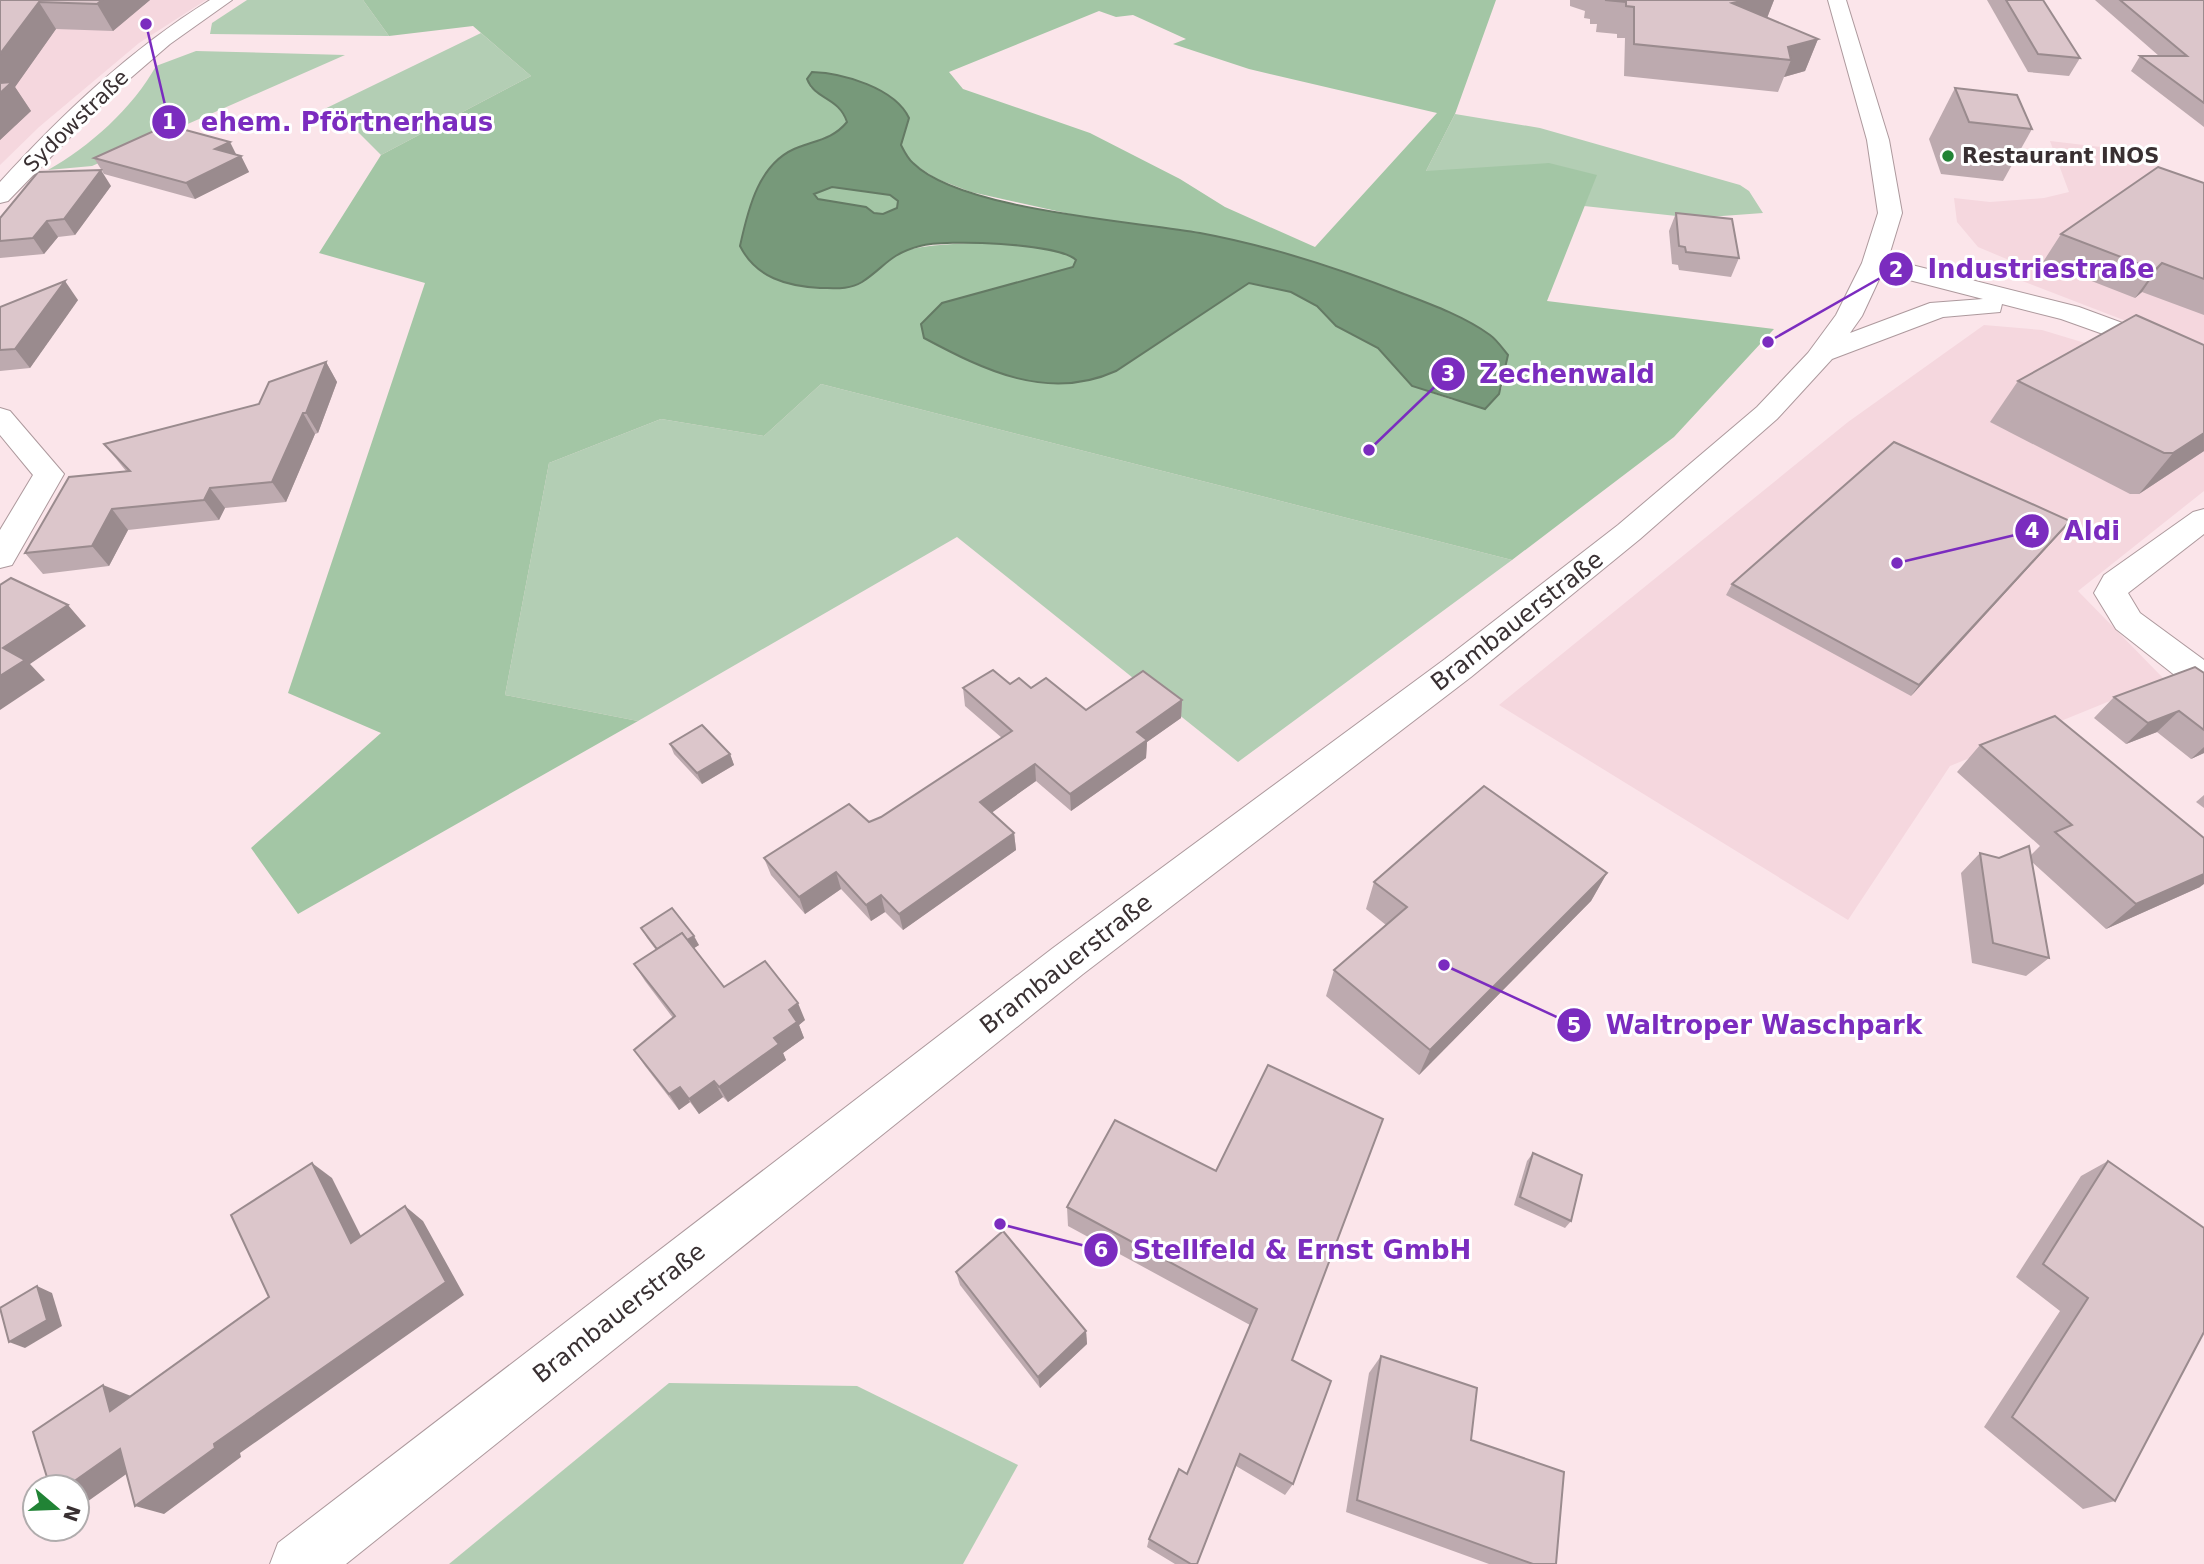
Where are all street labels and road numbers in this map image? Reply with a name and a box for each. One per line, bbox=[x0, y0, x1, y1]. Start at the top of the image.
street label: Sydowstraße bbox=[19, 65, 133, 177]
street label: Brambauerstraße bbox=[1425, 545, 1609, 697]
street label: Brambauerstraße bbox=[974, 888, 1158, 1040]
street label: Brambauerstraße bbox=[527, 1237, 711, 1389]

